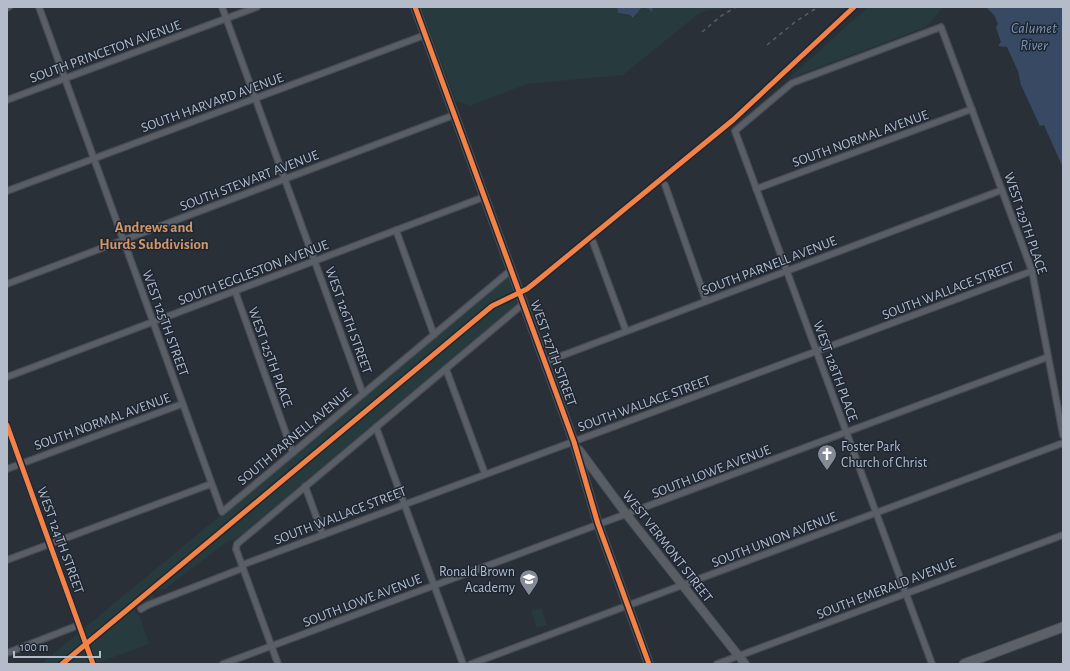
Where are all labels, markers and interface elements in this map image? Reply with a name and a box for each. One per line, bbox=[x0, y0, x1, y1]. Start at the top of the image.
street label: SOUTH PRINCETON AVENUE bbox=[28, 18, 183, 86]
water label: Calumet River bbox=[1011, 21, 1057, 53]
street label: SOUTH HARVARD AVENUE bbox=[139, 71, 286, 135]
street label: SOUTH NORMAL AVENUE bbox=[790, 108, 931, 170]
street label: SOUTH STEWART AVENUE bbox=[178, 148, 321, 214]
street label: WEST 129TH PLACE bbox=[1001, 171, 1049, 276]
district label: Andrews and Hurds Subdivision bbox=[99, 220, 209, 252]
street label: SOUTH PARNELL AVENUE bbox=[700, 234, 839, 298]
street label: SOUTH EGGLESTON AVENUE bbox=[176, 238, 331, 308]
street label: SOUTH WALLACE STREET bbox=[880, 259, 1017, 323]
street label: WEST 126TH STREET bbox=[322, 265, 374, 376]
street label: WEST 125TH STREET bbox=[139, 268, 191, 378]
street label: WEST 127TH STREET bbox=[527, 298, 579, 408]
street label: WEST 125TH PLACE bbox=[245, 305, 295, 410]
street label: WEST 128TH PLACE bbox=[810, 319, 860, 424]
street label: SOUTH WALLACE STREET bbox=[576, 373, 713, 435]
street label: SOUTH PARNELL AVENUE bbox=[235, 385, 354, 488]
street label: SOUTH NORMAL AVENUE bbox=[32, 391, 173, 453]
place label: Foster Park Church of Christ bbox=[841, 440, 928, 470]
street label: SOUTH LOWE AVENUE bbox=[650, 443, 773, 501]
church icon: Foster Park Church of Christ bbox=[816, 443, 838, 471]
street label: SOUTH WALLACE STREET bbox=[272, 484, 409, 548]
street label: WEST 124TH STREET bbox=[34, 485, 86, 596]
street label: WEST VERMONT STREET bbox=[620, 488, 715, 605]
street label: SOUTH UNION AVENUE bbox=[710, 509, 839, 570]
street label: SOUTH EMERALD AVENUE bbox=[815, 556, 958, 622]
place label: Ronald Brown Academy bbox=[439, 565, 515, 595]
school or university icon: Ronald Brown Academy bbox=[518, 568, 540, 596]
street label: SOUTH LOWE AVENUE bbox=[301, 572, 424, 630]
scale bar bbox=[14, 633, 100, 659]
text: 100 m bbox=[20, 641, 48, 653]

